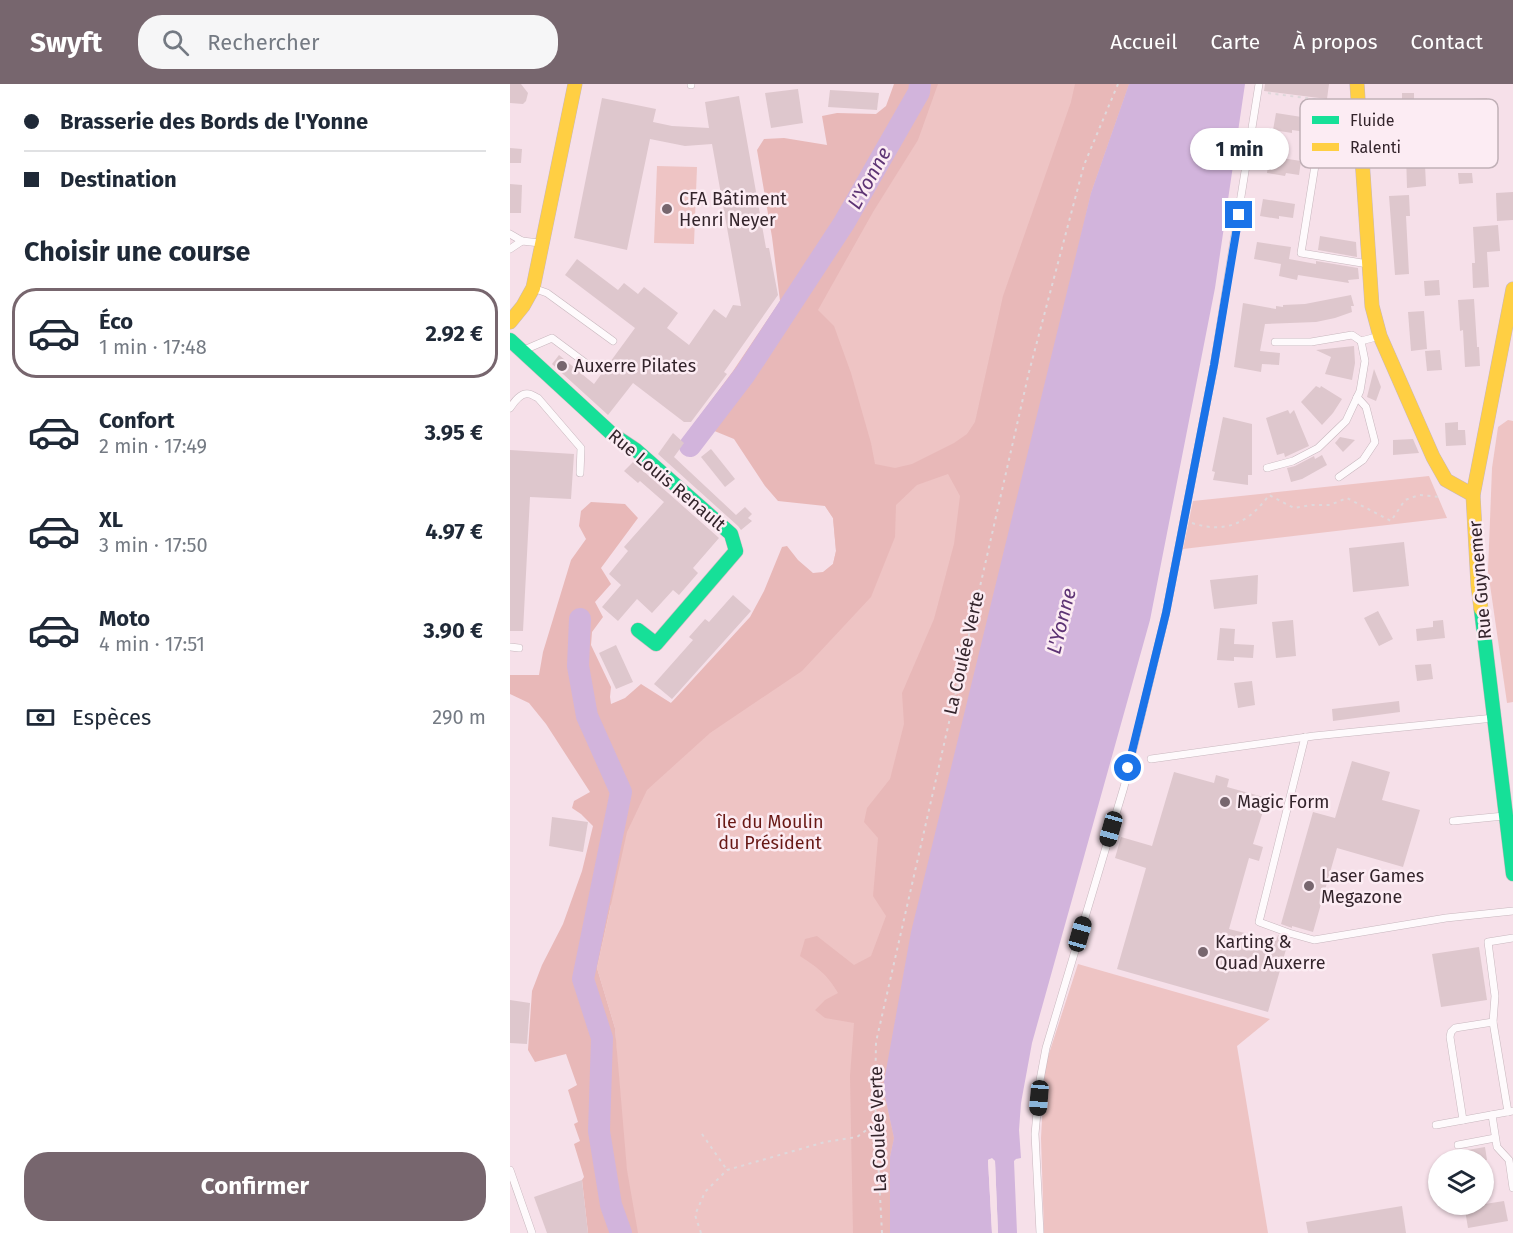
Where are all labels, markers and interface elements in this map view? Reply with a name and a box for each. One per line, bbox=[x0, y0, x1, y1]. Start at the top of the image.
search box bbox=[138, 15, 558, 69]
text: Swyft bbox=[30, 26, 102, 59]
icon: search bbox=[159, 26, 192, 59]
text: Rechercher bbox=[207, 29, 319, 56]
text: Accueil bbox=[1110, 29, 1177, 55]
text: Carte bbox=[1210, 29, 1260, 55]
text: À propos bbox=[1293, 29, 1378, 55]
text: Contact bbox=[1411, 29, 1483, 55]
legend bbox=[1300, 99, 1498, 168]
text: Brasserie des Bords de l'Yonne bbox=[60, 108, 368, 135]
text: Fluide bbox=[1350, 111, 1395, 130]
callout: 1 min bbox=[1190, 128, 1288, 170]
text: 1 min bbox=[1215, 137, 1264, 161]
text: Ralenti bbox=[1350, 138, 1401, 157]
water label: L'Yonne bbox=[842, 143, 896, 213]
text: Destination bbox=[60, 166, 177, 193]
place label: CFA Bâtiment Henri Neyer bbox=[679, 188, 787, 231]
route end bbox=[1225, 201, 1252, 228]
marker: CFA Bâtiment Henri Neyer bbox=[660, 202, 674, 216]
text: Choisir une course bbox=[24, 236, 250, 268]
icon: car bbox=[27, 306, 81, 360]
text: Éco bbox=[99, 308, 133, 335]
text: 2.92 € bbox=[425, 320, 483, 347]
text: 1 min · 17:48 bbox=[99, 335, 207, 359]
place label: Auxerre Pilates bbox=[574, 355, 696, 377]
marker: Auxerre Pilates bbox=[555, 359, 569, 373]
icon: car bbox=[27, 405, 81, 459]
text: Confort bbox=[99, 407, 175, 434]
text: 3.95 € bbox=[424, 419, 483, 446]
street label: Rue Louis Renault bbox=[604, 424, 731, 536]
text: 2 min · 17:49 bbox=[99, 434, 207, 458]
icon: car bbox=[27, 504, 81, 558]
text: XL bbox=[99, 506, 123, 533]
text: 4.97 € bbox=[425, 518, 483, 545]
street label: Rue Guynemer bbox=[1464, 520, 1496, 640]
text: 3 min · 17:50 bbox=[99, 533, 208, 557]
water label: L'Yonne bbox=[1041, 586, 1081, 656]
street label: La Coulée Verte bbox=[939, 589, 989, 717]
icon: car bbox=[27, 603, 81, 657]
text: Moto bbox=[99, 605, 150, 632]
text: 3.90 € bbox=[423, 617, 483, 644]
text: 4 min · 17:51 bbox=[99, 632, 205, 656]
icon: cash bbox=[24, 701, 57, 734]
text: Espèces bbox=[72, 704, 151, 731]
text: 290 m bbox=[432, 705, 486, 729]
route start bbox=[1114, 754, 1141, 781]
place label: Magic Form bbox=[1237, 791, 1330, 813]
marker: Magic Form bbox=[1218, 795, 1232, 809]
car bbox=[1097, 809, 1125, 849]
park label: île du Moulin du Président bbox=[716, 811, 823, 854]
place label: Laser Games Megazone bbox=[1321, 865, 1424, 908]
marker: Laser Games Megazone bbox=[1302, 879, 1316, 893]
car bbox=[1066, 914, 1094, 954]
place label: Karting & Quad Auxerre bbox=[1215, 931, 1326, 974]
marker: Karting & Quad Auxerre bbox=[1196, 945, 1210, 959]
street label: La Coulée Verte bbox=[865, 1066, 891, 1192]
car bbox=[1028, 1079, 1050, 1117]
map controls bbox=[1428, 1149, 1494, 1215]
button: layers bbox=[1428, 1149, 1494, 1215]
button: Confirmer bbox=[24, 1152, 486, 1221]

